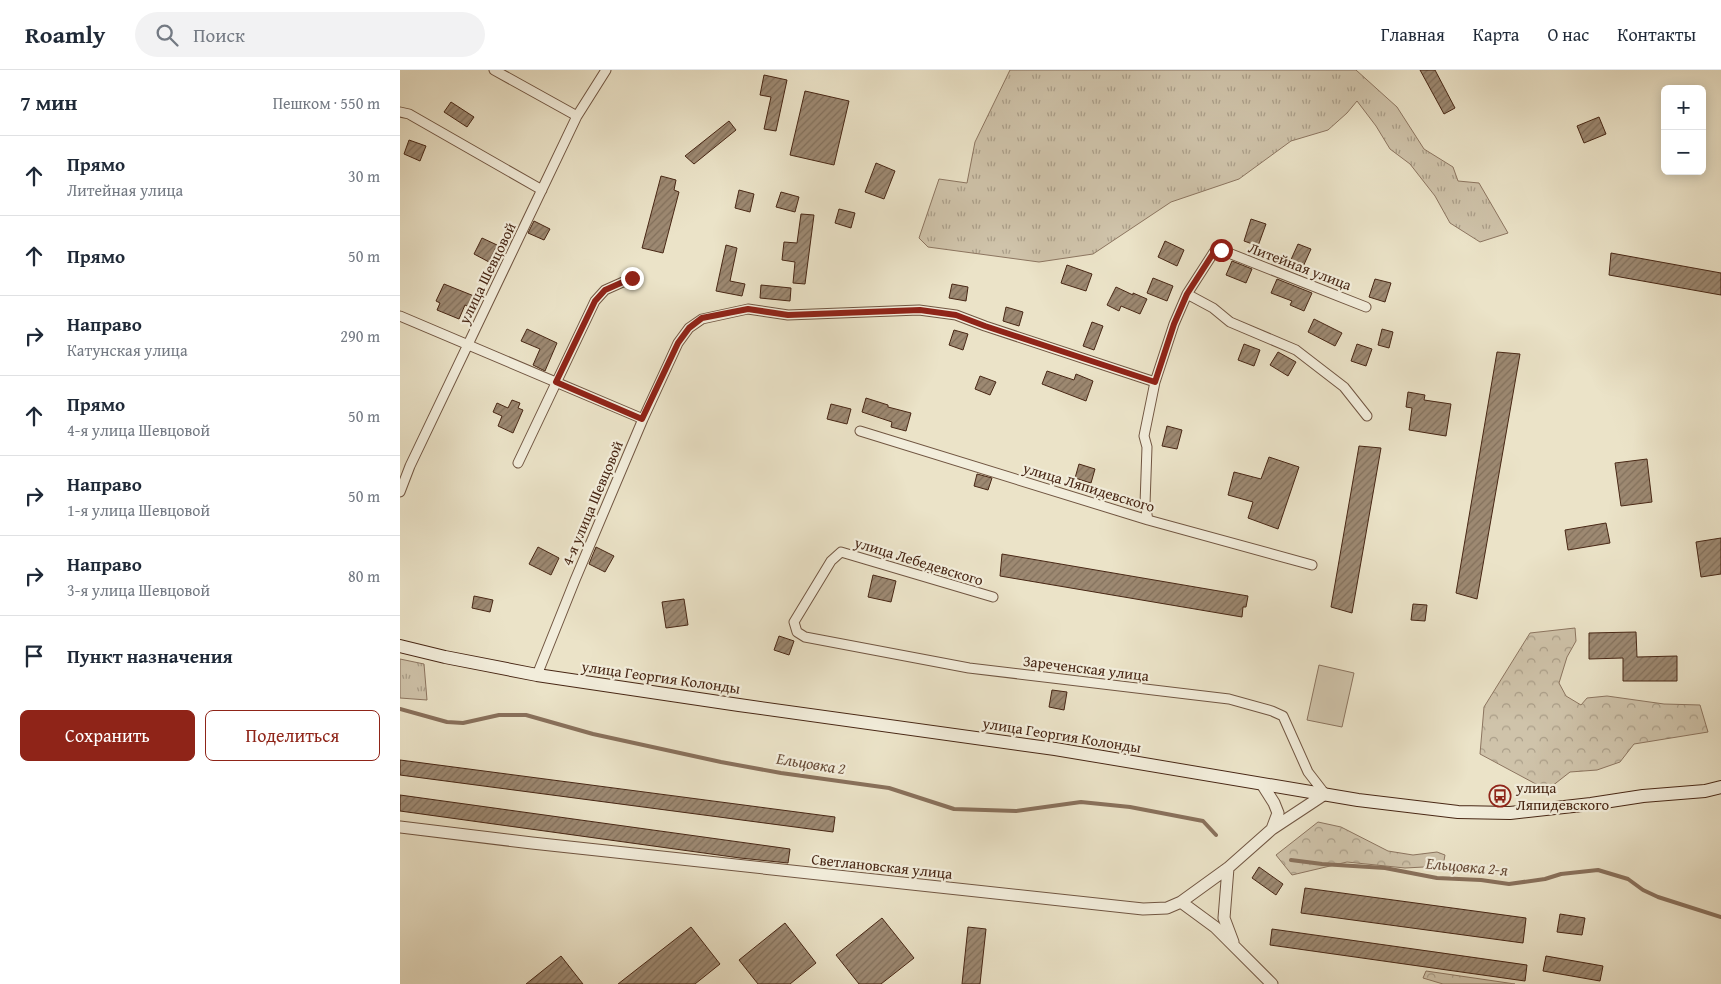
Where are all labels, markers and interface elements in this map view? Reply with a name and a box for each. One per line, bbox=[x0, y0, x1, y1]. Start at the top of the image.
search box bbox=[135, 12, 485, 57]
text: Roamly bbox=[25, 17, 105, 52]
icon: search bbox=[153, 21, 181, 49]
text: Поиск bbox=[193, 21, 245, 49]
text: Главная bbox=[1381, 21, 1445, 48]
text: Карта bbox=[1473, 21, 1519, 48]
text: О нас bbox=[1547, 21, 1589, 48]
text: Контакты bbox=[1617, 21, 1696, 48]
map controls bbox=[1661, 85, 1706, 175]
button: + bbox=[1661, 85, 1706, 130]
text: 7 мин bbox=[20, 87, 77, 118]
text: Пешком · 550 m bbox=[273, 91, 380, 115]
button: − bbox=[1661, 130, 1706, 175]
text: Прямо bbox=[67, 150, 125, 178]
icon: ahead bbox=[20, 162, 48, 190]
text: 30 m bbox=[348, 164, 380, 188]
text: Литейная улица bbox=[67, 178, 183, 202]
street label: улица Шевцовой bbox=[453, 219, 521, 328]
street label: Литейная улица bbox=[1245, 237, 1355, 296]
route start bbox=[1210, 239, 1233, 262]
icon: ahead bbox=[20, 242, 48, 270]
text: Прямо bbox=[67, 242, 125, 270]
text: 50 m bbox=[348, 244, 380, 268]
route end bbox=[621, 267, 644, 290]
text: Направо bbox=[67, 310, 142, 338]
icon: right bbox=[20, 322, 48, 350]
text: 290 m bbox=[340, 324, 380, 348]
text: Катунская улица bbox=[67, 338, 188, 362]
text: Прямо bbox=[67, 390, 125, 418]
icon: ahead bbox=[20, 402, 48, 430]
text: 50 m bbox=[348, 404, 380, 428]
text: 4-я улица Шевцовой bbox=[67, 418, 210, 442]
street label: 4-я улица Шевцовой bbox=[556, 437, 628, 569]
street label: улица Ляпидевского bbox=[1019, 457, 1158, 517]
text: Направо bbox=[67, 470, 142, 498]
icon: right bbox=[20, 482, 48, 510]
text: 50 m bbox=[348, 484, 380, 508]
text: 1-я улица Шевцовой bbox=[67, 498, 210, 522]
street label: улица Лебедевского bbox=[851, 531, 986, 591]
text: Направо bbox=[67, 550, 142, 578]
icon: right bbox=[20, 562, 48, 590]
text: 80 m bbox=[348, 564, 380, 588]
text: 3-я улица Шевцовой bbox=[67, 578, 210, 602]
icon: arrive bbox=[20, 642, 48, 670]
text: Пункт назначения bbox=[67, 642, 233, 670]
street label: Зареченская улица bbox=[1022, 650, 1151, 686]
street label: улица Георгия Колонды bbox=[579, 655, 742, 699]
button: Сохранить bbox=[20, 710, 195, 761]
button: Поделиться bbox=[205, 710, 380, 761]
street label: улица Георгия Колонды bbox=[980, 712, 1143, 758]
water label: Ельцовка 2 bbox=[774, 746, 847, 780]
place label: улица Ляпидевского bbox=[1515, 777, 1610, 815]
bus stop icon: улица Ляпидевского bbox=[1488, 784, 1512, 808]
street label: Светлановская улица bbox=[810, 848, 954, 884]
water label: Ельцовка 2-я bbox=[1424, 850, 1509, 882]

